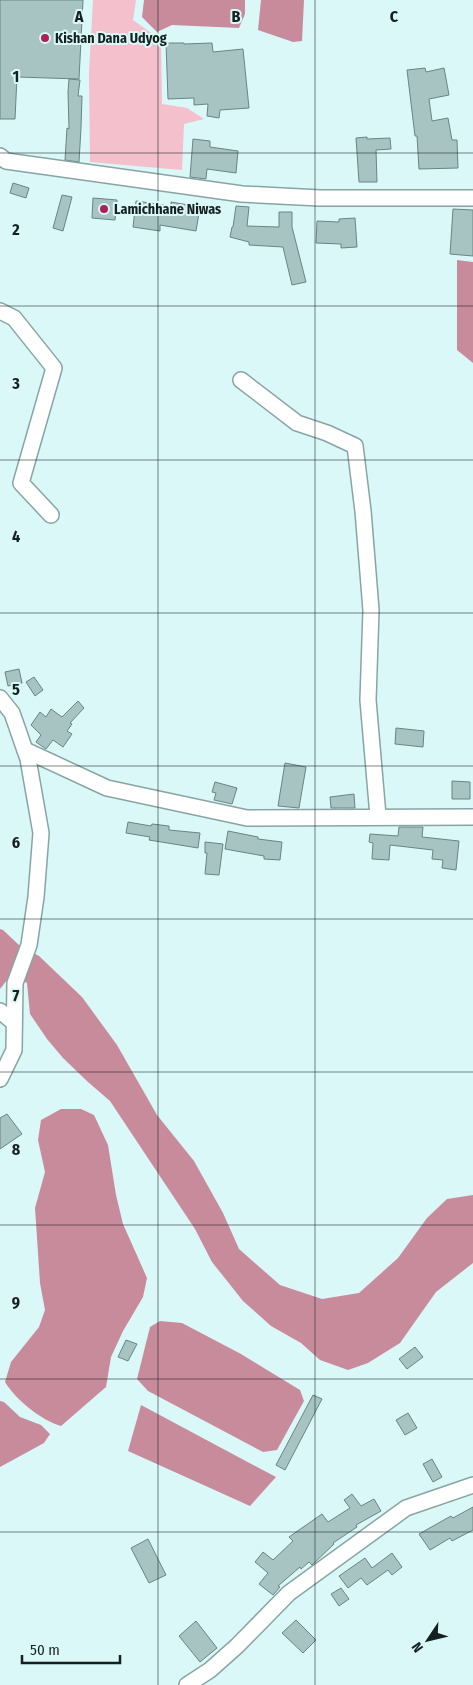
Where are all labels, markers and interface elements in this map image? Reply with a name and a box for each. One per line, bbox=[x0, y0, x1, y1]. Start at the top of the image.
text: A bbox=[74, 7, 84, 26]
text: B bbox=[232, 7, 241, 26]
text: C bbox=[390, 7, 399, 26]
place label: Kishan Dana Udyog bbox=[55, 30, 167, 47]
marker: Kishan Dana Udyog bbox=[39, 32, 51, 44]
text: 1 bbox=[13, 67, 19, 86]
place label: Lamichhane Niwas bbox=[114, 201, 221, 218]
marker: Lamichhane Niwas bbox=[98, 203, 110, 215]
text: 2 bbox=[11, 220, 20, 239]
text: 3 bbox=[11, 374, 20, 393]
text: 4 bbox=[12, 527, 20, 546]
text: 5 bbox=[12, 680, 20, 699]
text: 6 bbox=[12, 833, 20, 852]
text: 7 bbox=[13, 986, 20, 1005]
text: 8 bbox=[12, 1140, 21, 1159]
text: 9 bbox=[12, 1293, 20, 1312]
north arrow bbox=[403, 1615, 453, 1665]
scale bar bbox=[22, 1632, 120, 1664]
text: N bbox=[408, 1639, 427, 1655]
text: 50 m bbox=[30, 1641, 60, 1659]

